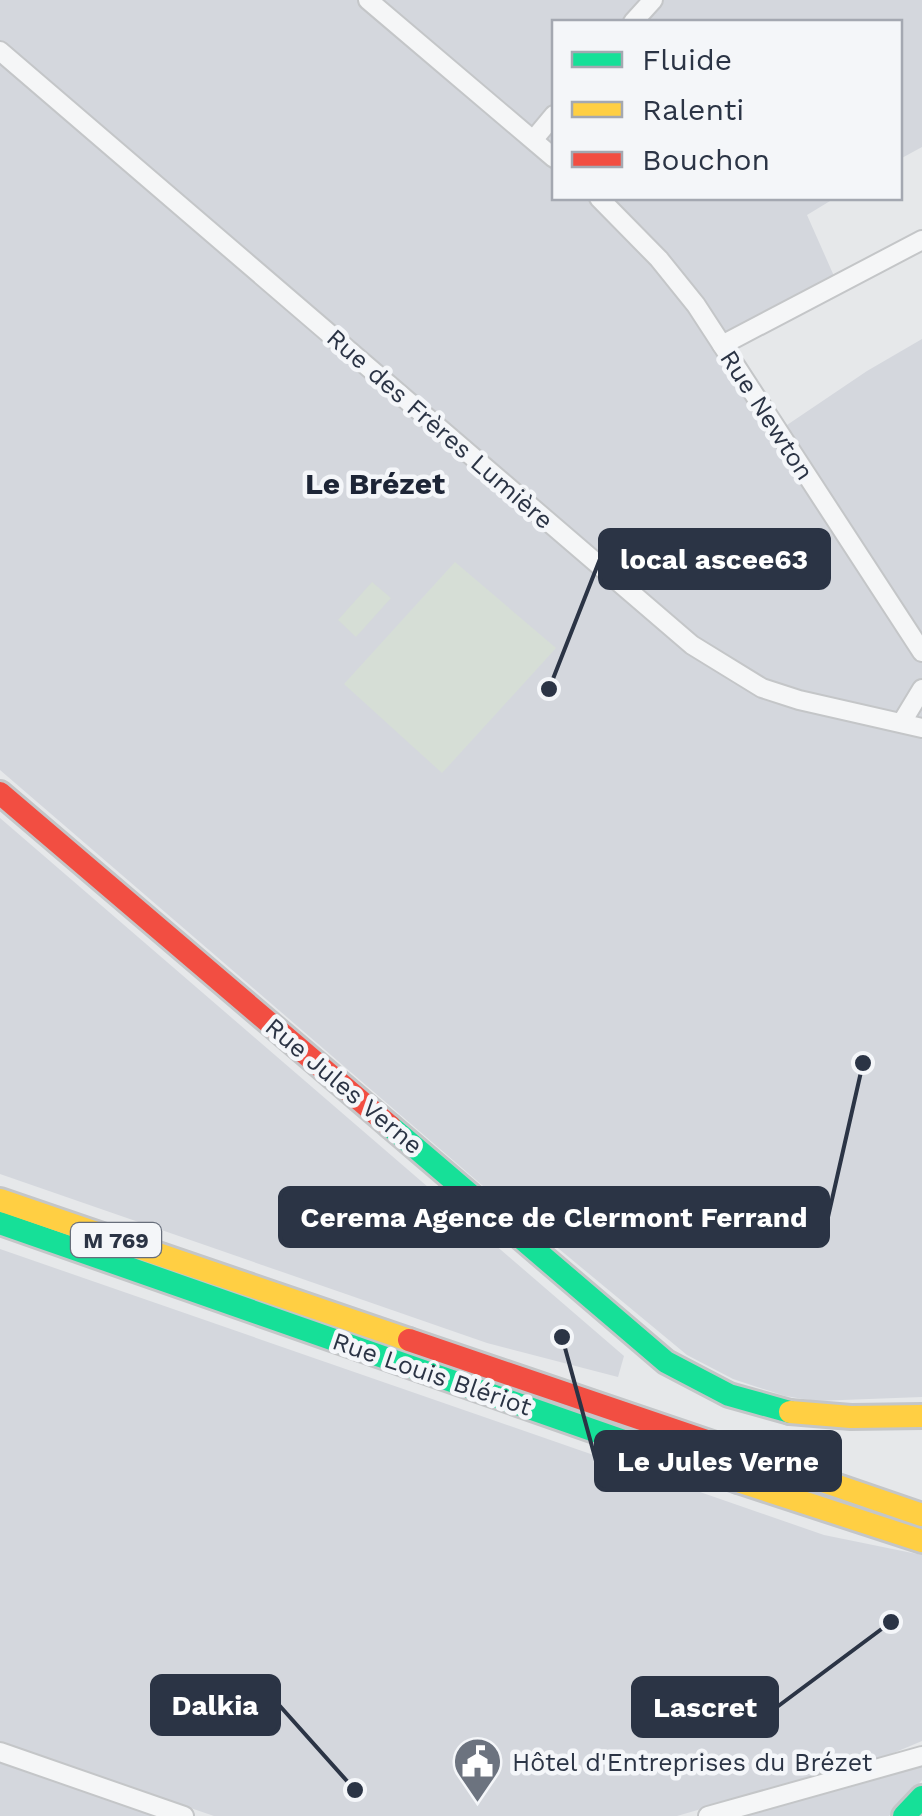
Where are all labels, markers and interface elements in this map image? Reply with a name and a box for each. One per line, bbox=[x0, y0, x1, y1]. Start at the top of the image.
legend bbox=[552, 20, 902, 200]
text: Fluide bbox=[642, 42, 732, 77]
text: Ralenti bbox=[642, 92, 744, 127]
text: Bouchon bbox=[642, 142, 770, 177]
street label: Rue des Frères Lumière bbox=[321, 323, 559, 535]
street label: Rue Newton bbox=[714, 345, 820, 485]
district label: Le Brézet bbox=[305, 466, 445, 501]
callout: local ascee63 bbox=[600, 530, 829, 588]
text: local ascee63 bbox=[620, 543, 808, 576]
street label: Rue Jules Verne bbox=[260, 1012, 428, 1160]
callout: Cerema Agence de Clermont Ferrand bbox=[280, 1188, 828, 1246]
text: Cerema Agence de Clermont Ferrand bbox=[300, 1201, 808, 1234]
road number: M 769 bbox=[71, 1223, 161, 1257]
street label: Rue Louis Blériot bbox=[329, 1326, 536, 1422]
callout: Le Jules Verne bbox=[596, 1432, 840, 1490]
text: Le Jules Verne bbox=[617, 1445, 819, 1478]
callout: Dalkia bbox=[152, 1676, 279, 1734]
callout: Lascret bbox=[633, 1678, 777, 1736]
text: Dalkia bbox=[171, 1689, 259, 1722]
text: Lascret bbox=[653, 1691, 757, 1724]
public building icon: Hôtel d'Entreprises du Brézet bbox=[451, 1736, 503, 1804]
place label: Hôtel d'Entreprises du Brézet bbox=[512, 1748, 873, 1777]

